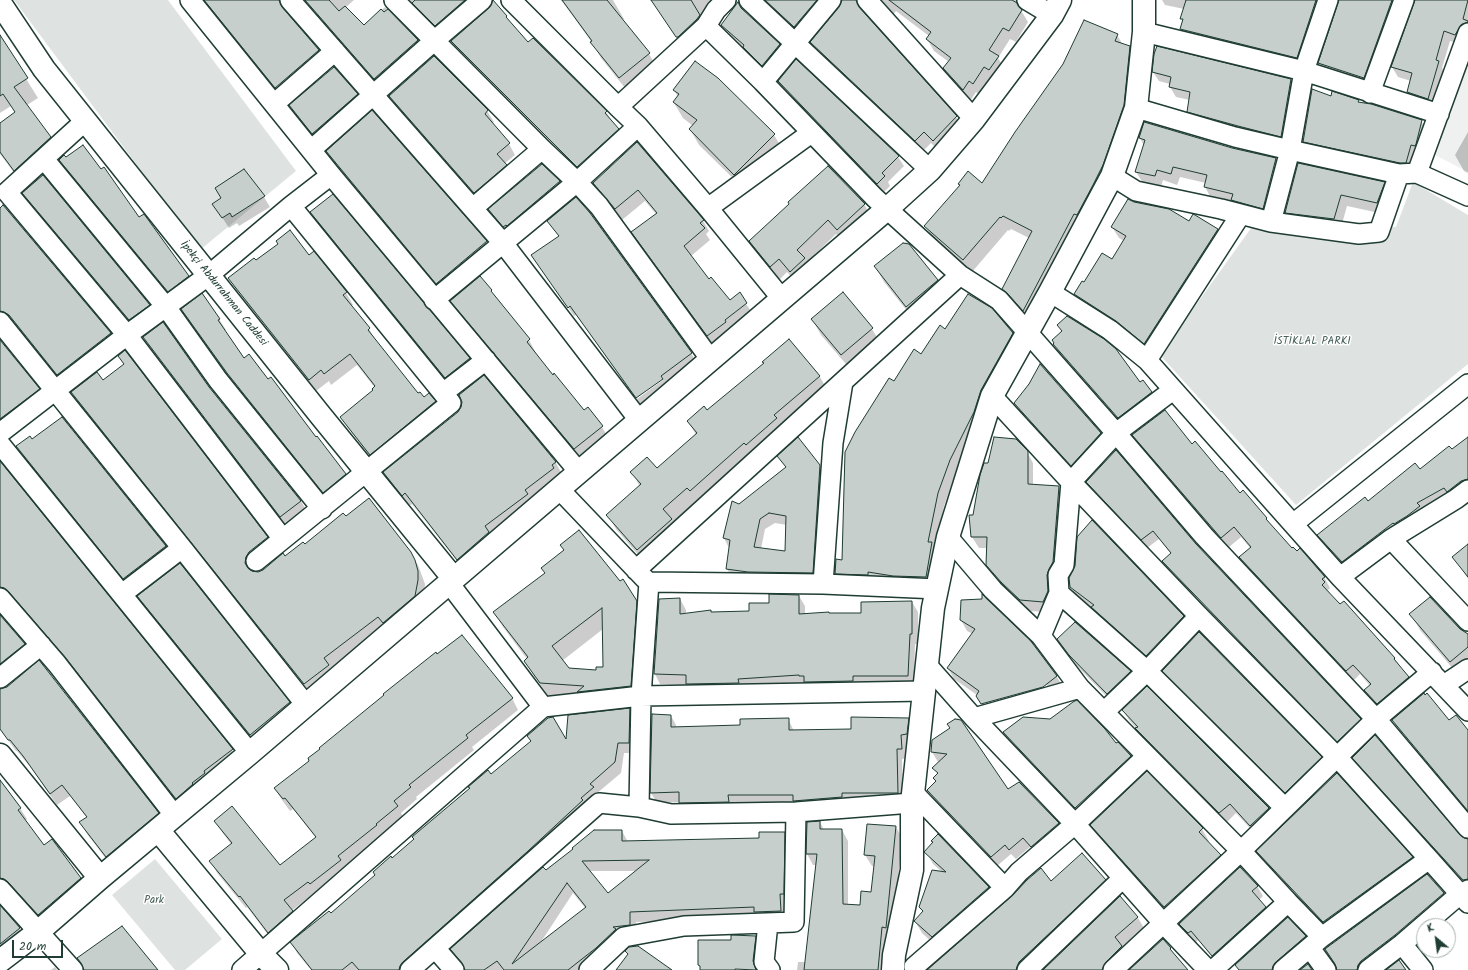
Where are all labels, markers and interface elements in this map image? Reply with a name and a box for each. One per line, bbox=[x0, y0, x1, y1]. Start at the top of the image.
street label: İpekçi Abdurrahman Caddesi bbox=[177, 239, 269, 349]
park label: İSTİKLAL PARKI bbox=[1273, 335, 1351, 349]
park label: Park bbox=[144, 894, 164, 908]
north arrow bbox=[1416, 918, 1456, 958]
text: K bbox=[1423, 919, 1438, 938]
scale bar bbox=[14, 932, 65, 958]
text: 20 m bbox=[19, 937, 46, 956]

